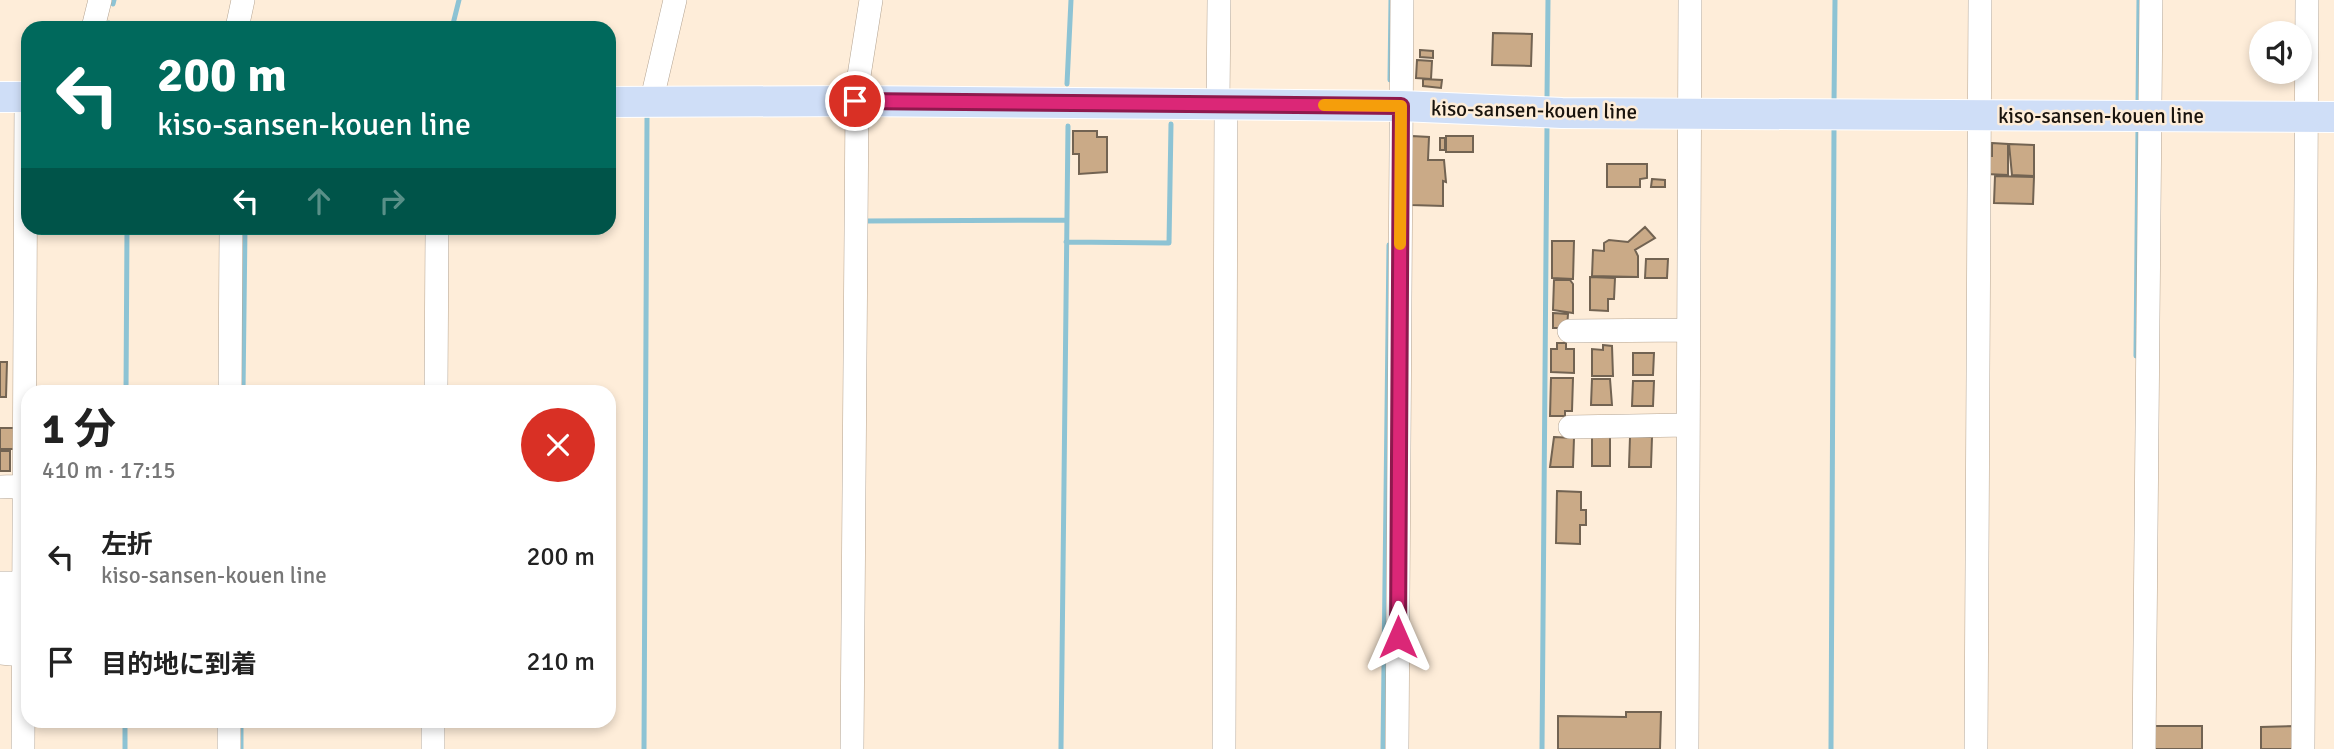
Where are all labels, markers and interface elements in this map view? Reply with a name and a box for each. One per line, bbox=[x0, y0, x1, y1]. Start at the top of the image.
map controls bbox=[2249, 21, 2312, 84]
button: sound bbox=[2249, 21, 2312, 84]
text: 200 m bbox=[157, 45, 287, 105]
icon: left bbox=[42, 49, 133, 140]
pin bbox=[825, 71, 885, 131]
icon: arrive bbox=[836, 82, 874, 120]
street label: kiso-sansen-kouen line bbox=[1431, 95, 1637, 125]
street label: kiso-sansen-kouen line bbox=[1998, 103, 2204, 129]
text: kiso-sansen-kouen line bbox=[157, 105, 471, 144]
icon: left bbox=[227, 182, 265, 220]
icon: ahead bbox=[300, 182, 338, 220]
icon: right bbox=[373, 182, 411, 220]
text: 1 分 bbox=[42, 404, 116, 455]
button: close bbox=[521, 408, 595, 482]
text: 410 m · 17:15 bbox=[42, 456, 176, 485]
text: 左折 bbox=[101, 529, 153, 561]
icon: left bbox=[42, 538, 80, 576]
text: 200 m bbox=[526, 541, 595, 573]
text: kiso-sansen-kouen line bbox=[101, 561, 327, 590]
position arrow bbox=[1361, 600, 1435, 674]
icon: arrive bbox=[42, 643, 80, 681]
text: 210 m bbox=[526, 646, 595, 678]
text: 目的地に到着 bbox=[101, 649, 257, 681]

